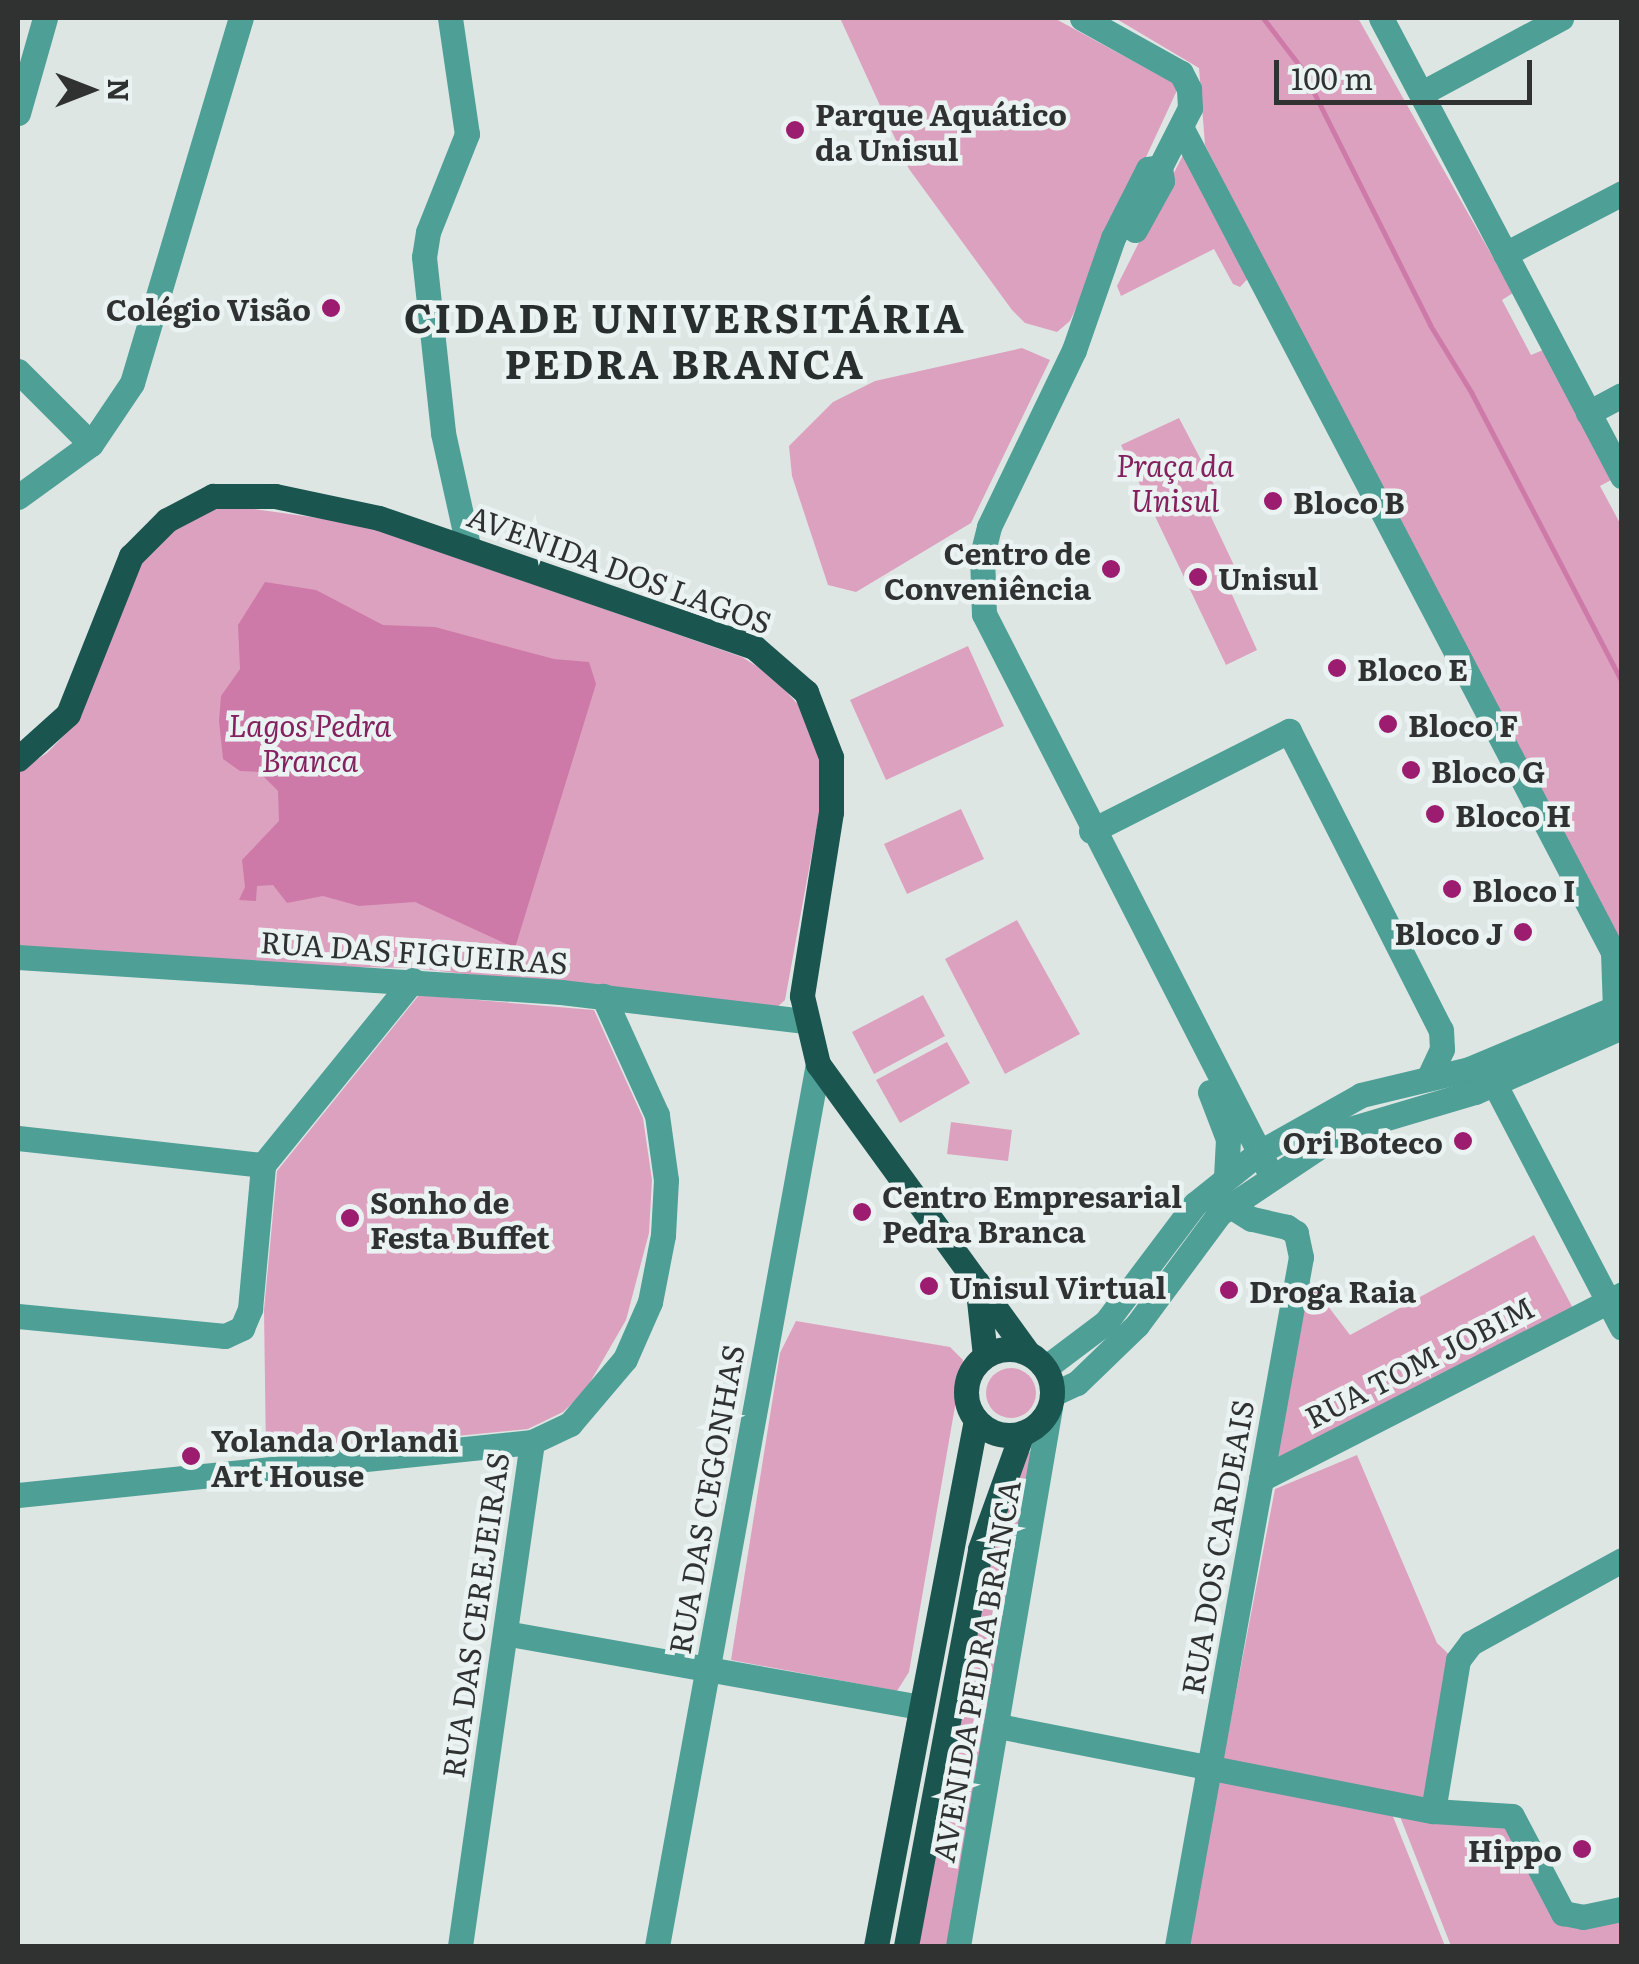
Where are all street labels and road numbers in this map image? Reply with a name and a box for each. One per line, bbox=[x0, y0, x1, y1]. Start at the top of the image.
street label: AVENIDA DOS LAGOS bbox=[463, 496, 777, 640]
street label: RUA DAS FIGUEIRAS bbox=[259, 922, 569, 980]
street label: RUA TOM JOBIM bbox=[1299, 1288, 1539, 1434]
street label: RUA DAS CEGONHAS bbox=[660, 1342, 750, 1656]
street label: RUA DOS CARDEAIS bbox=[1172, 1397, 1260, 1697]
street label: RUA DAS CEREJEIRAS bbox=[433, 1450, 515, 1780]
street label: AVENIDA PEDRA BRANCA bbox=[924, 1477, 1026, 1865]

